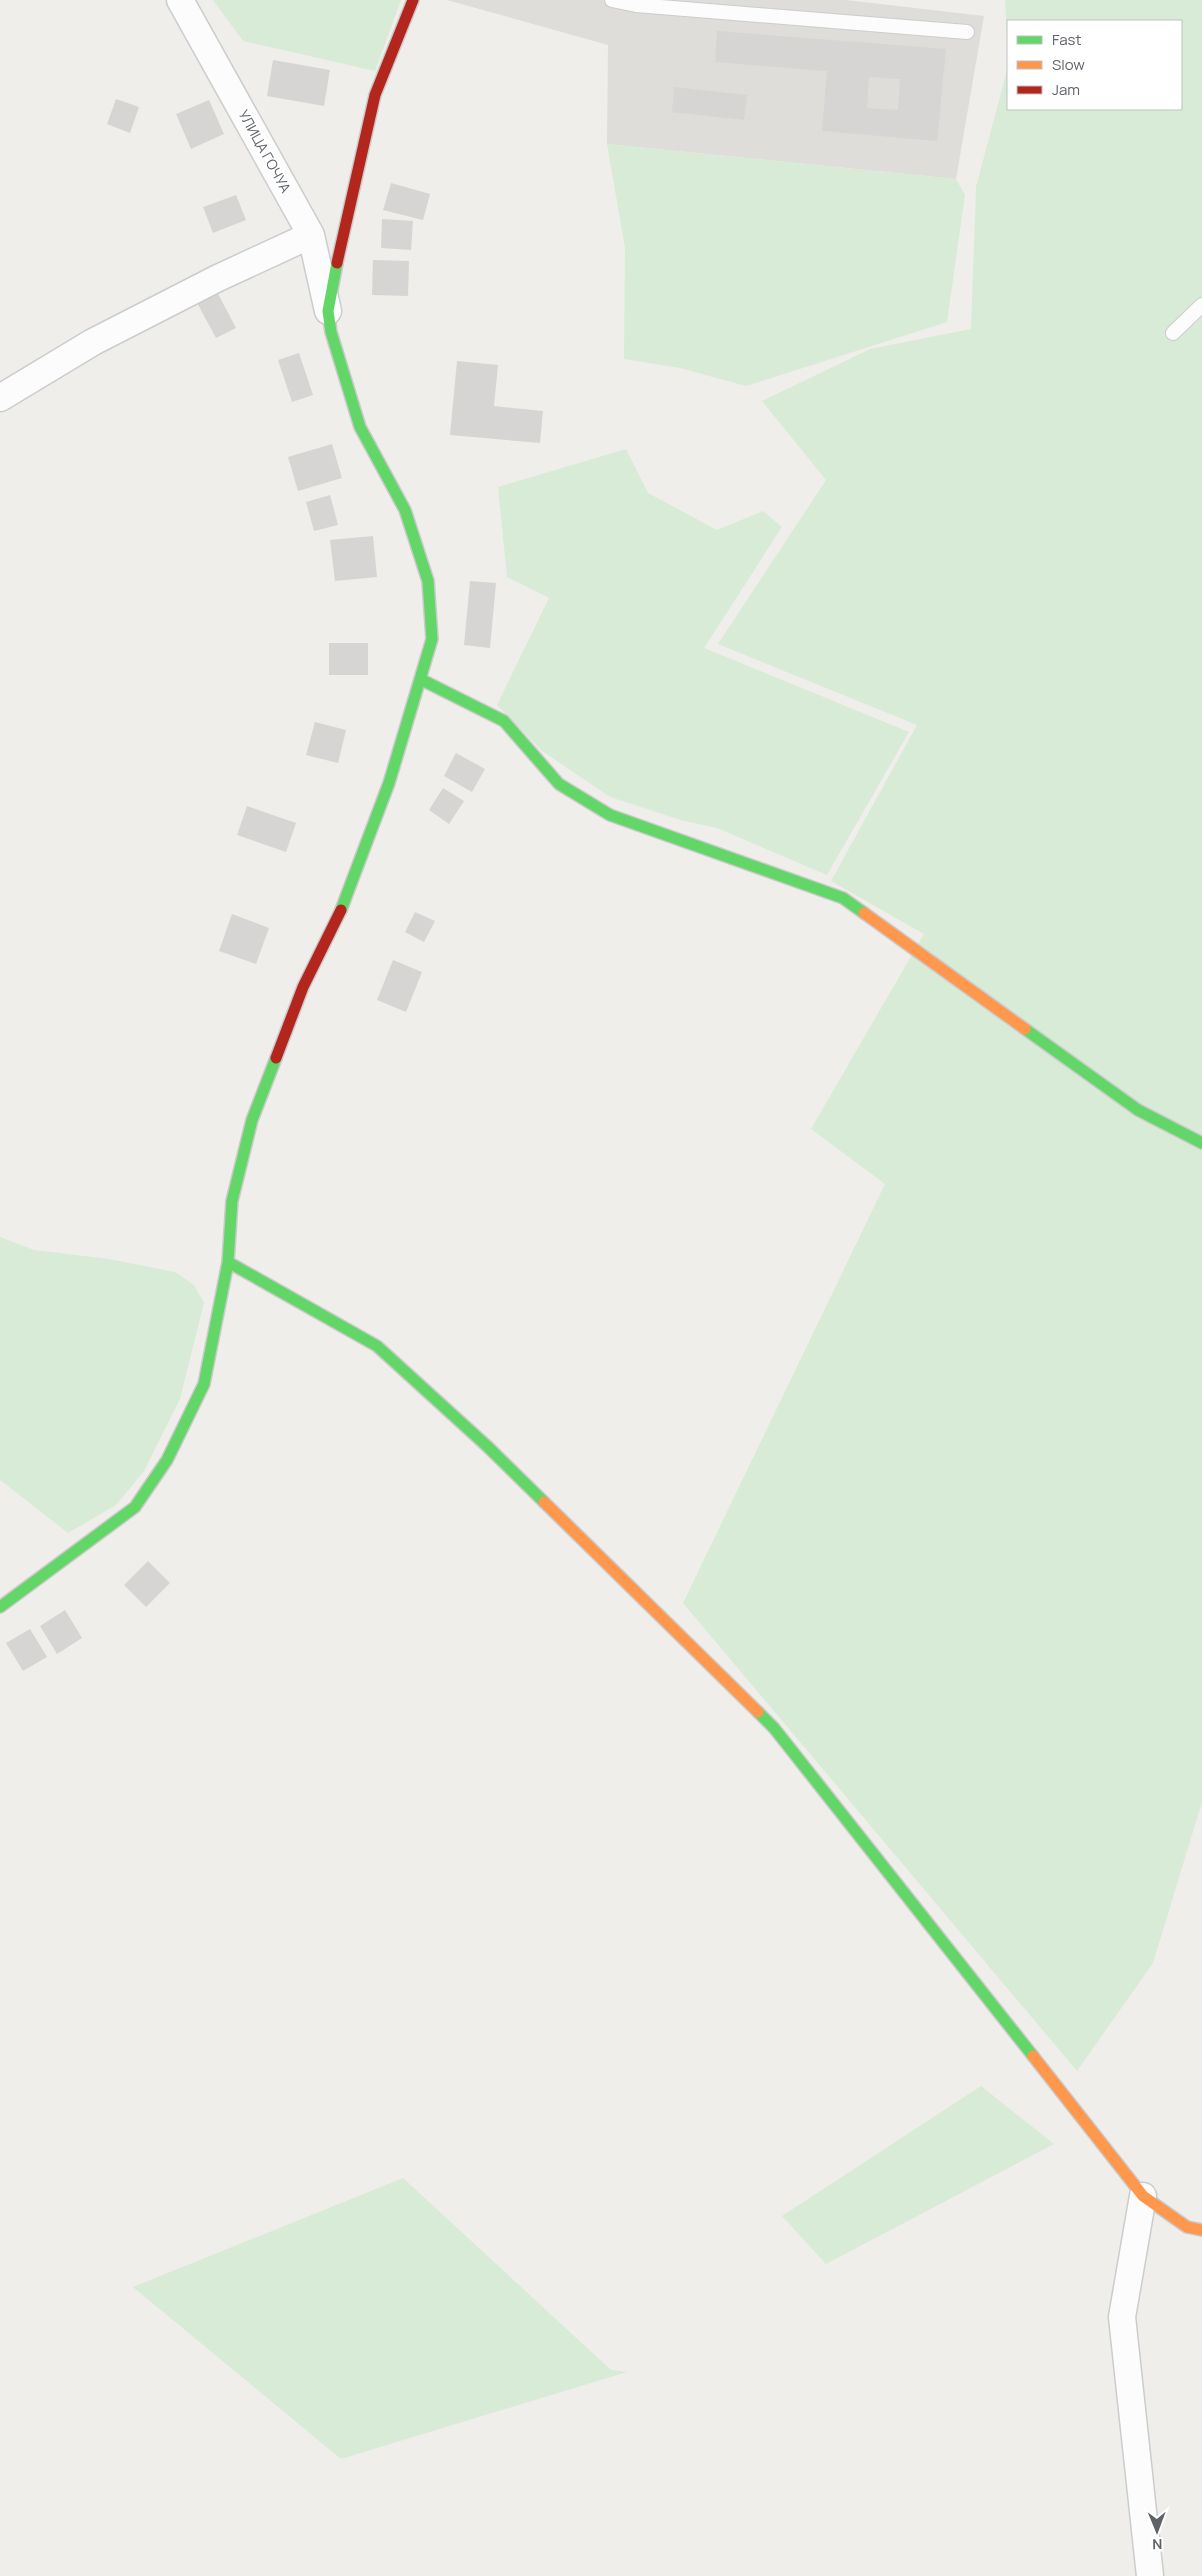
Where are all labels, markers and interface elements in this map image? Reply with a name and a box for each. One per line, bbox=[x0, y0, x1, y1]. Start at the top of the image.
legend bbox=[1007, 20, 1182, 110]
text: Fast bbox=[1052, 29, 1081, 50]
text: Slow bbox=[1052, 54, 1085, 75]
text: Jam bbox=[1052, 79, 1080, 100]
street label: УЛИЦА ГОЧУА bbox=[234, 106, 296, 196]
north arrow bbox=[1132, 2506, 1182, 2556]
text: N bbox=[1152, 2535, 1162, 2554]

